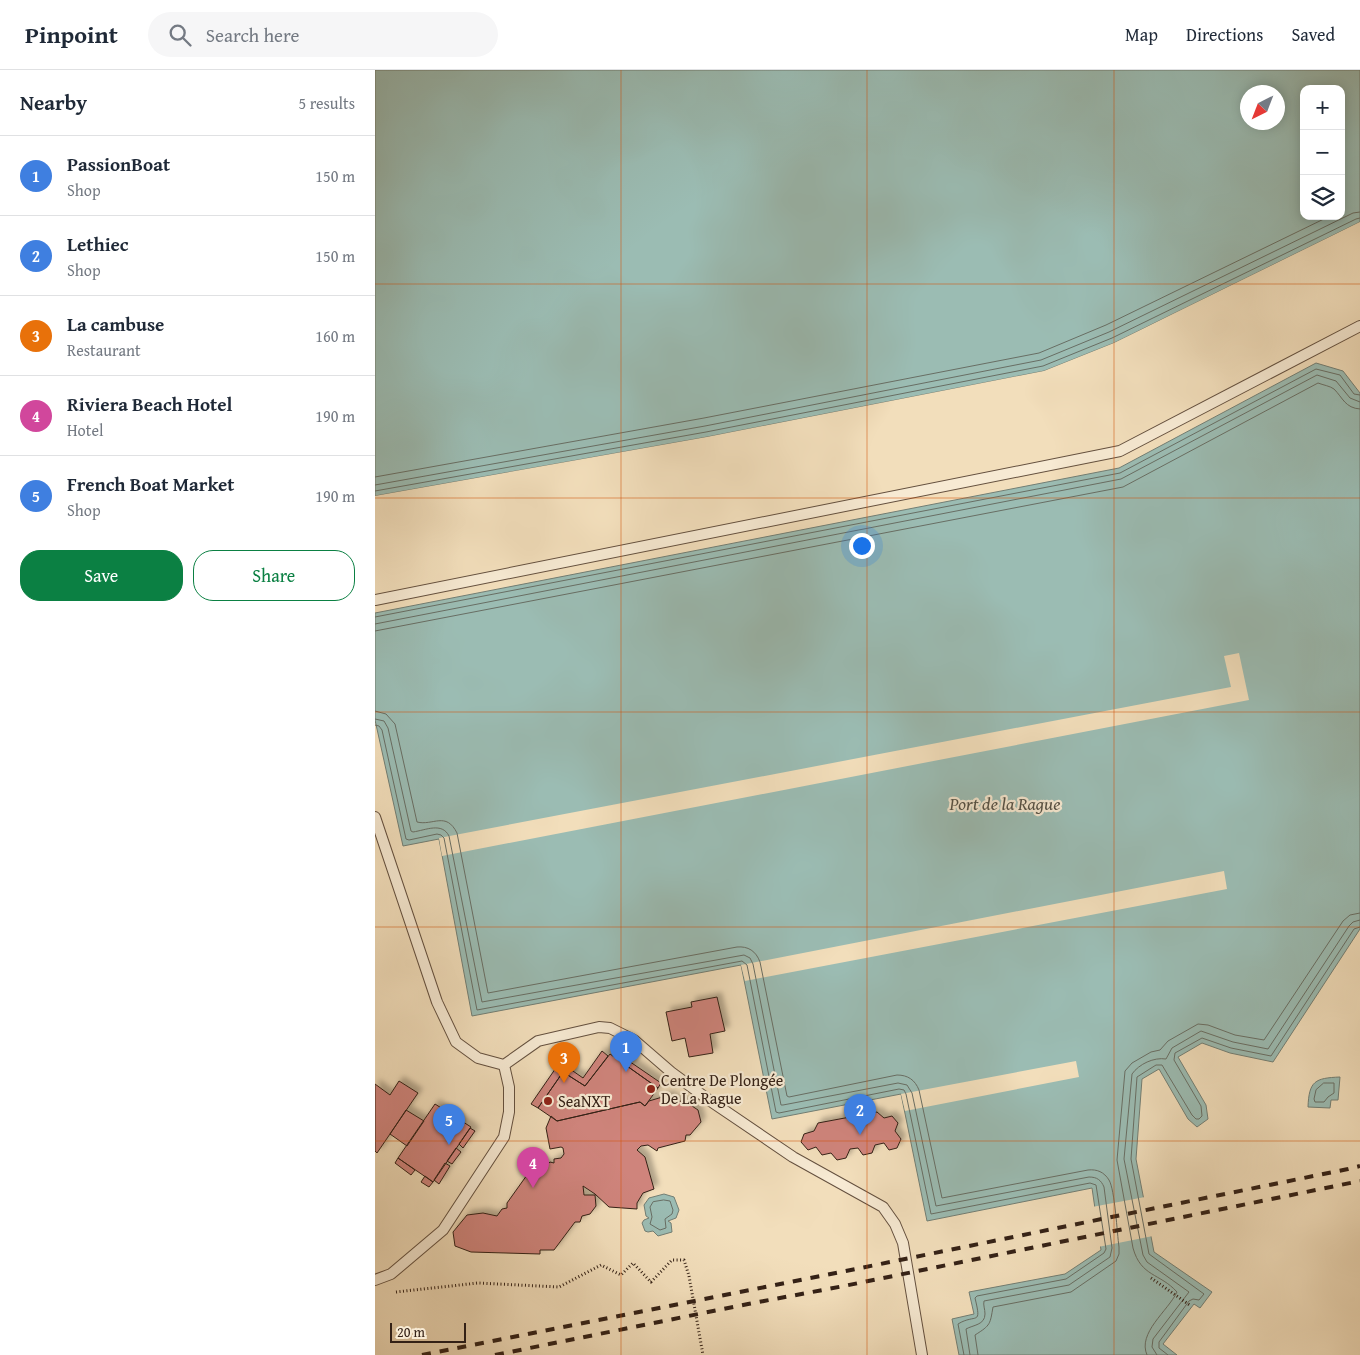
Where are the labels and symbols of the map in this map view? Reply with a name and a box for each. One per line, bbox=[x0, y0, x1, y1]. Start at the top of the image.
north arrow bbox=[1240, 85, 1285, 130]
your location bbox=[849, 533, 875, 559]
water label: Port de la Rague bbox=[949, 790, 1060, 817]
pin: 1 bbox=[610, 1031, 642, 1072]
pin: 3 bbox=[548, 1042, 580, 1083]
place label: Centre De Plongée De La Rague bbox=[661, 1068, 783, 1110]
marker: Centre De Plongée De La Rague bbox=[645, 1083, 657, 1095]
place label: SeaNXT bbox=[558, 1089, 610, 1113]
pin: 2 bbox=[844, 1094, 876, 1135]
marker: SeaNXT bbox=[542, 1095, 554, 1107]
pin: 5 bbox=[433, 1104, 465, 1145]
pin: 4 bbox=[517, 1147, 549, 1188]
scale bar bbox=[390, 1320, 466, 1343]

